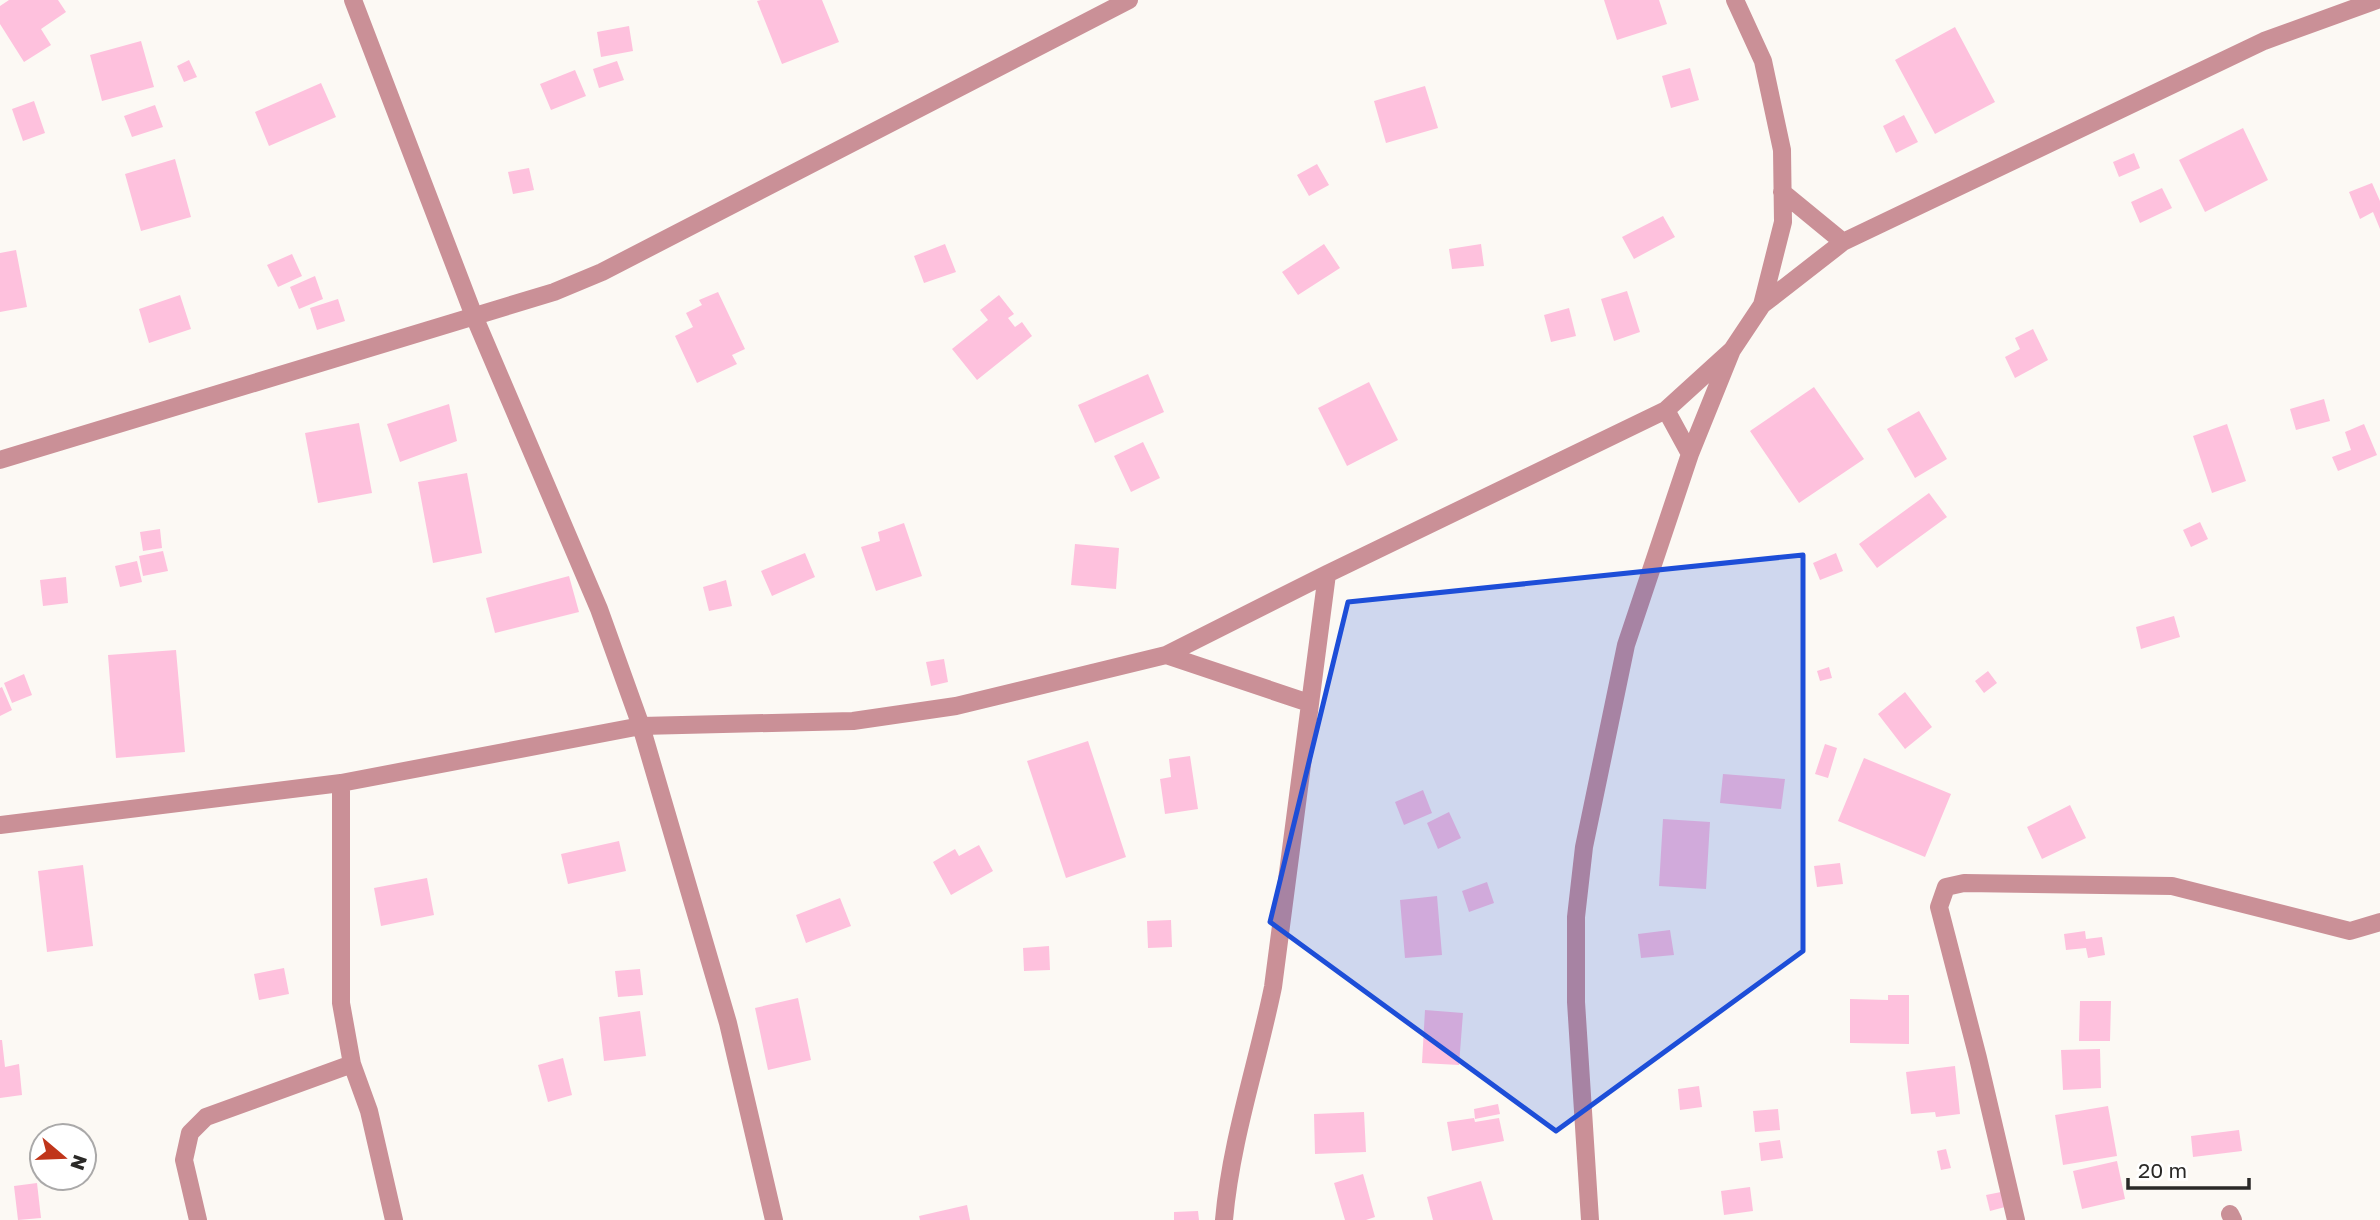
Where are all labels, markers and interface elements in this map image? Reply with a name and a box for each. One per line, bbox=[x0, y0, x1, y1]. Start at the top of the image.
north arrow bbox=[28, 1122, 98, 1192]
scale bar bbox=[2128, 1146, 2249, 1190]
text: N bbox=[66, 1152, 93, 1173]
text: 20 m bbox=[2138, 1157, 2187, 1183]

